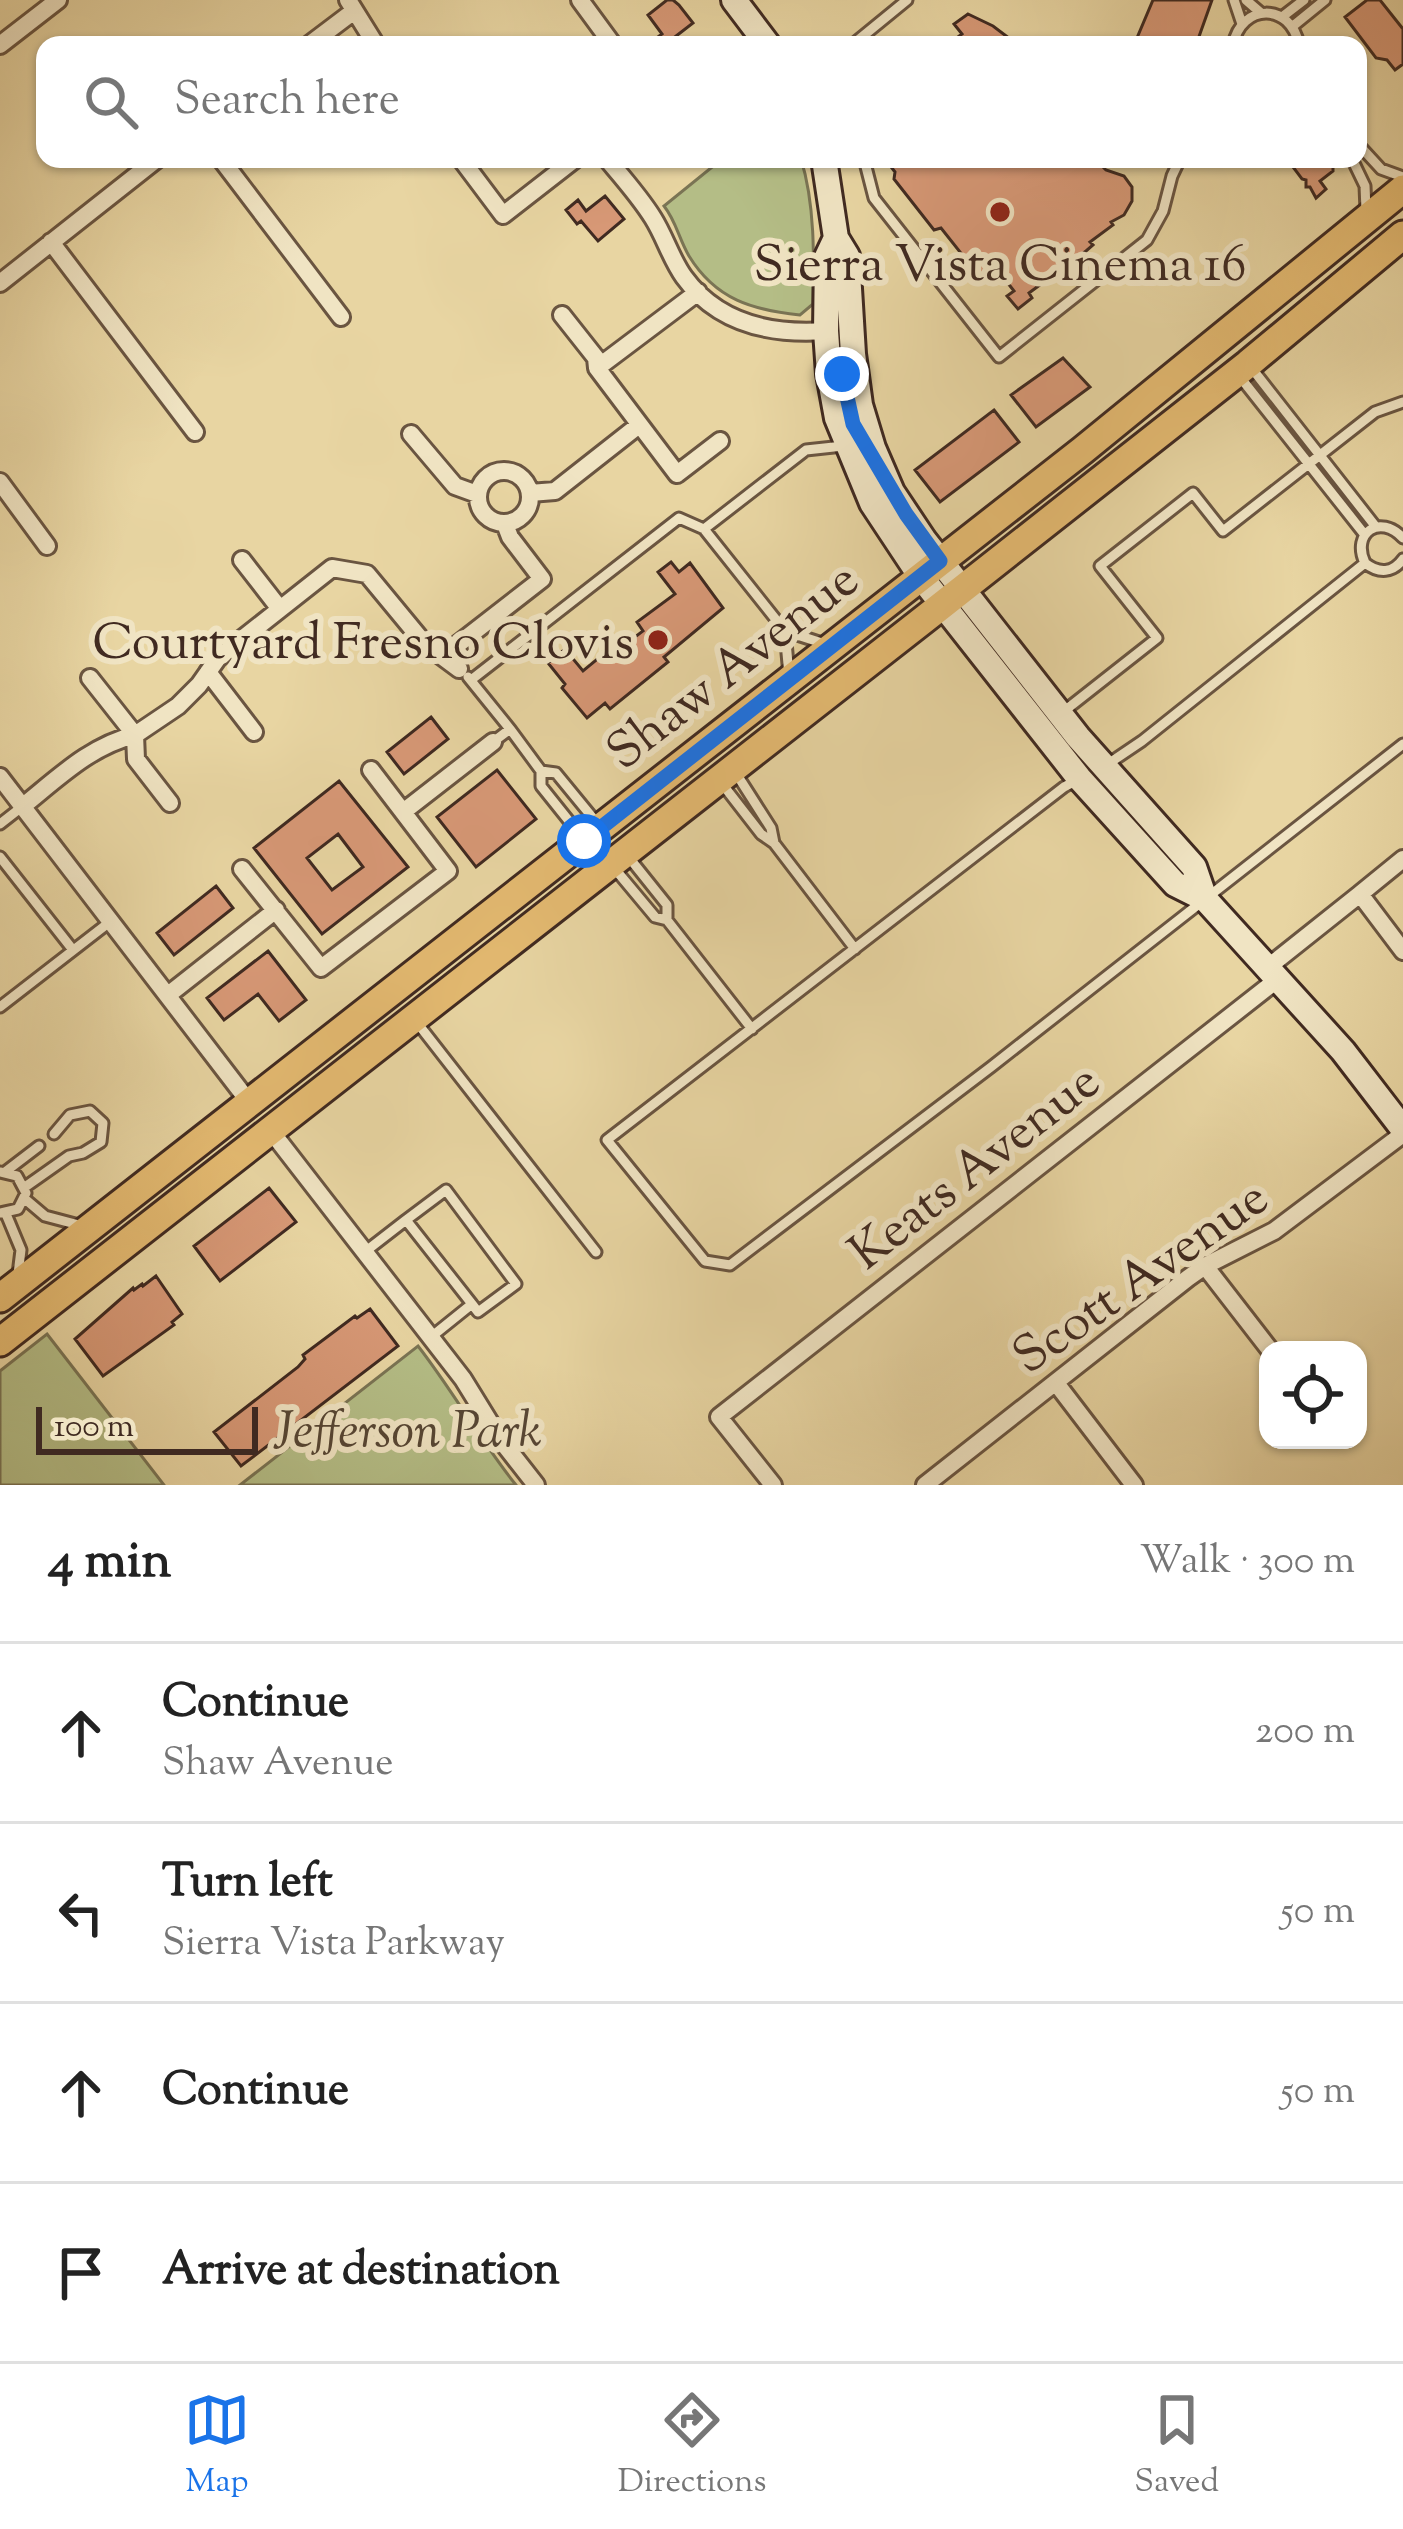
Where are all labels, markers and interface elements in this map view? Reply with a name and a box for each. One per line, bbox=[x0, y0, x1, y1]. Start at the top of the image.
search box bbox=[36, 36, 1367, 168]
icon: search bbox=[78, 69, 144, 135]
text: Search here bbox=[174, 70, 400, 135]
marker: Sierra Vista Cinema 16 bbox=[987, 199, 1013, 225]
place label: Sierra Vista Cinema 16 bbox=[753, 231, 1247, 304]
route end bbox=[815, 347, 869, 401]
street label: Shaw Avenue bbox=[593, 546, 876, 790]
place label: Courtyard Fresno Clovis bbox=[92, 609, 634, 682]
marker: Courtyard Fresno Clovis bbox=[645, 627, 671, 653]
route start bbox=[557, 814, 611, 868]
street label: Keats Avenue bbox=[836, 1048, 1117, 1291]
street label: Scott Avenue bbox=[999, 1164, 1285, 1395]
map controls bbox=[1259, 1341, 1367, 1449]
button: locate bbox=[1259, 1341, 1367, 1449]
park label: Jefferson Park bbox=[273, 1397, 542, 1470]
scale bar bbox=[36, 1401, 258, 1454]
text: 100 m bbox=[54, 1404, 134, 1452]
text: 4 min bbox=[48, 1527, 171, 1600]
text: Walk · 300 m bbox=[1140, 1535, 1355, 1591]
text: Continue bbox=[162, 1672, 349, 1737]
icon: ahead bbox=[48, 1700, 114, 1766]
text: 200 m bbox=[1255, 1705, 1355, 1761]
text: Shaw Avenue bbox=[162, 1737, 393, 1793]
text: Turn left bbox=[162, 1852, 333, 1917]
icon: left bbox=[48, 1880, 114, 1946]
text: 50 m bbox=[1280, 1885, 1355, 1941]
text: Sierra Vista Parkway bbox=[162, 1917, 505, 1973]
icon: ahead bbox=[48, 2060, 114, 2126]
text: Continue bbox=[162, 2060, 349, 2125]
text: 50 m bbox=[1280, 2065, 1355, 2121]
icon: arrive bbox=[48, 2240, 114, 2306]
text: Arrive at destination bbox=[162, 2240, 560, 2305]
tab: Map bbox=[184, 2387, 250, 2507]
tab: Directions bbox=[618, 2387, 767, 2507]
tab: Saved bbox=[1134, 2387, 1219, 2507]

